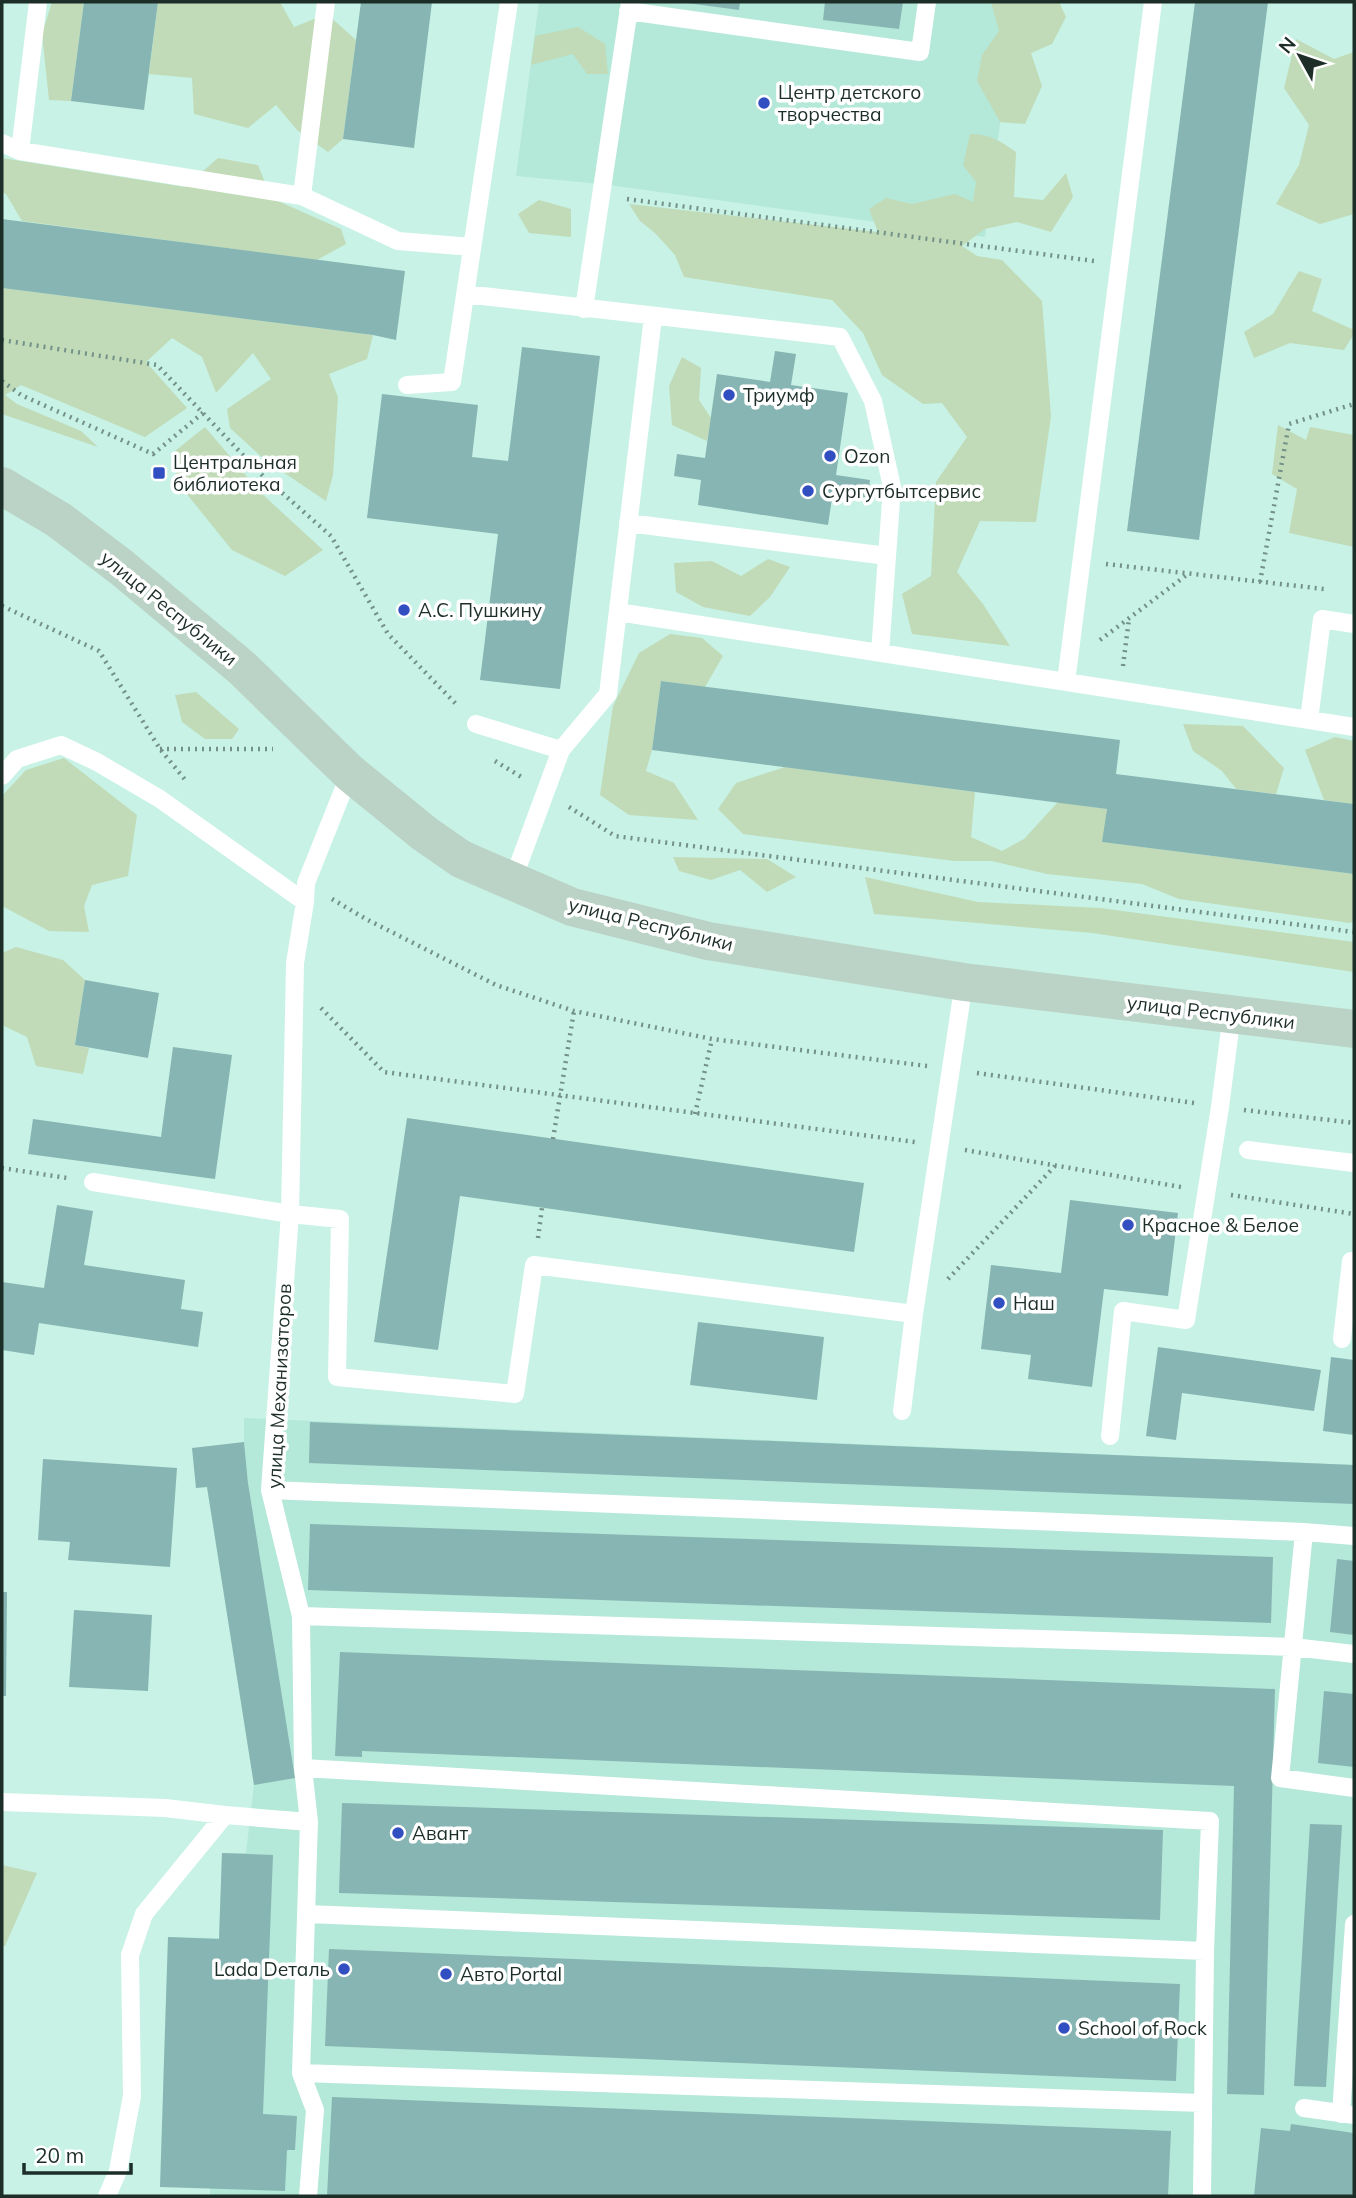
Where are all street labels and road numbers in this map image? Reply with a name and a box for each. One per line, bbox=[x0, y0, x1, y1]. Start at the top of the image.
street label: улица Республики bbox=[96, 546, 242, 670]
street label: улица Республики bbox=[566, 892, 736, 956]
street label: улица Республики bbox=[1126, 990, 1296, 1034]
street label: улица Механизаторов bbox=[262, 1283, 296, 1489]

